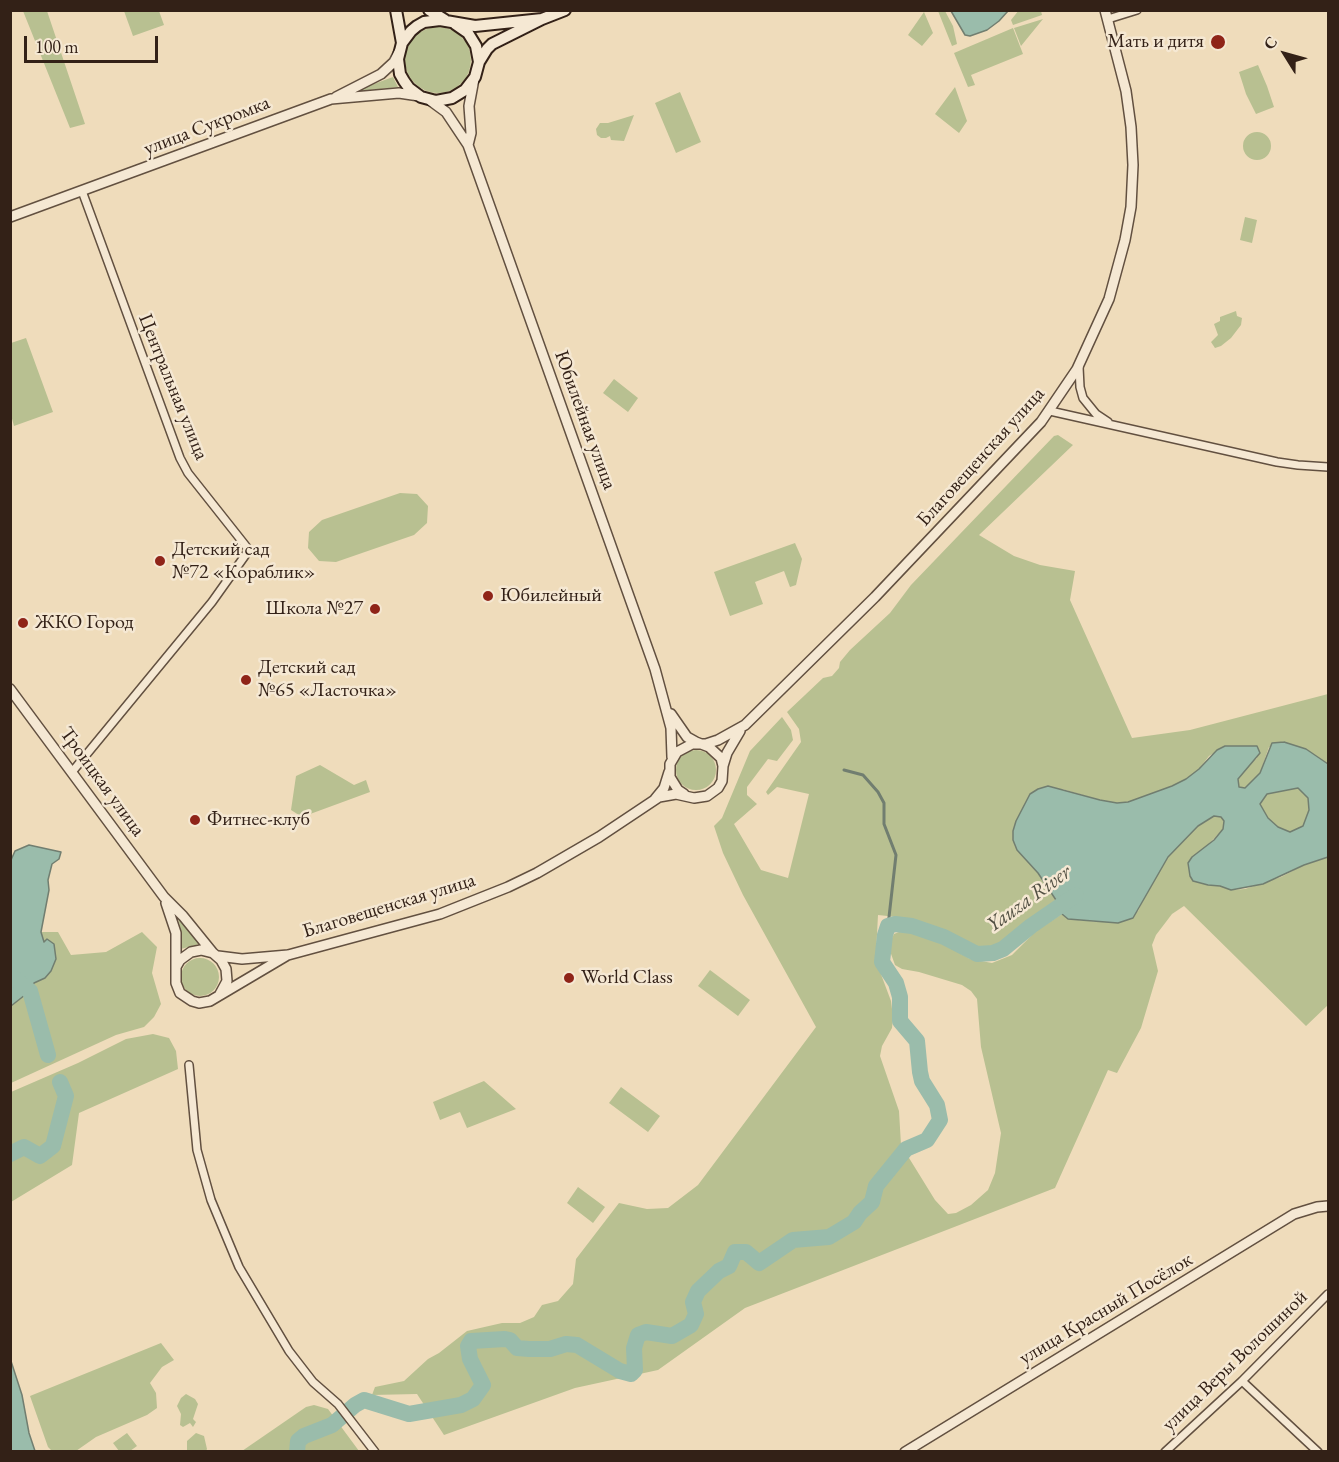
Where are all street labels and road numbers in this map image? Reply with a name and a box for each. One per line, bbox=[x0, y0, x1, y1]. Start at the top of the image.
street label: улица Сукромка bbox=[141, 91, 273, 161]
street label: Центральная улица bbox=[133, 310, 213, 464]
street label: Юбилейная улица bbox=[549, 347, 621, 493]
street label: Благовещенская улица bbox=[912, 382, 1050, 532]
street label: Троицкая улица bbox=[54, 723, 150, 841]
street label: Благовещенская улица bbox=[300, 868, 478, 944]
street label: улица Красный Посёлок bbox=[1015, 1248, 1197, 1370]
street label: улица Веры Волошиной bbox=[1157, 1285, 1313, 1437]

